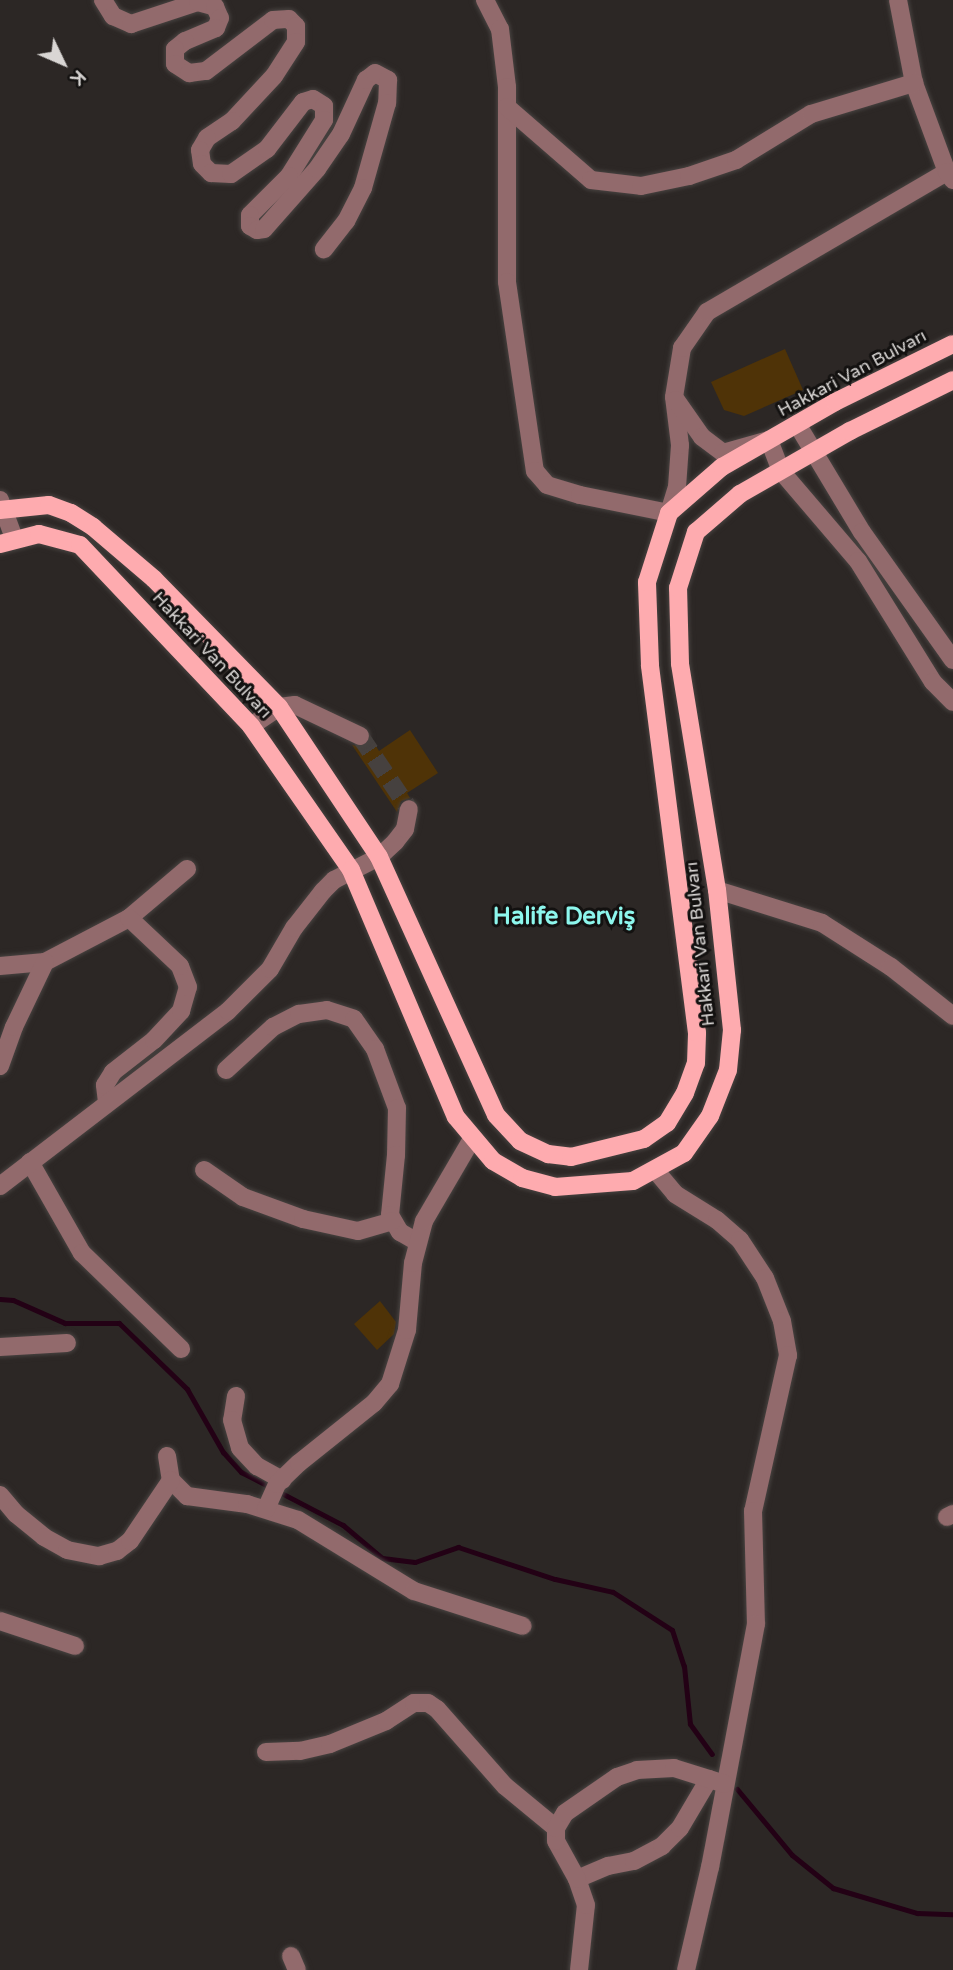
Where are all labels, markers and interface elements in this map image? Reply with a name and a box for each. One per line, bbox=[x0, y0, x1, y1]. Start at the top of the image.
north arrow bbox=[28, 28, 98, 98]
text: K bbox=[66, 65, 90, 90]
street label: Hakkari Van Bulvarı bbox=[774, 325, 930, 421]
street label: Hakkari Van Bulvarı bbox=[148, 587, 276, 723]
street label: Hakkari Van Bulvarı bbox=[681, 861, 719, 1027]
district label: Halife Derviş bbox=[493, 903, 635, 931]

